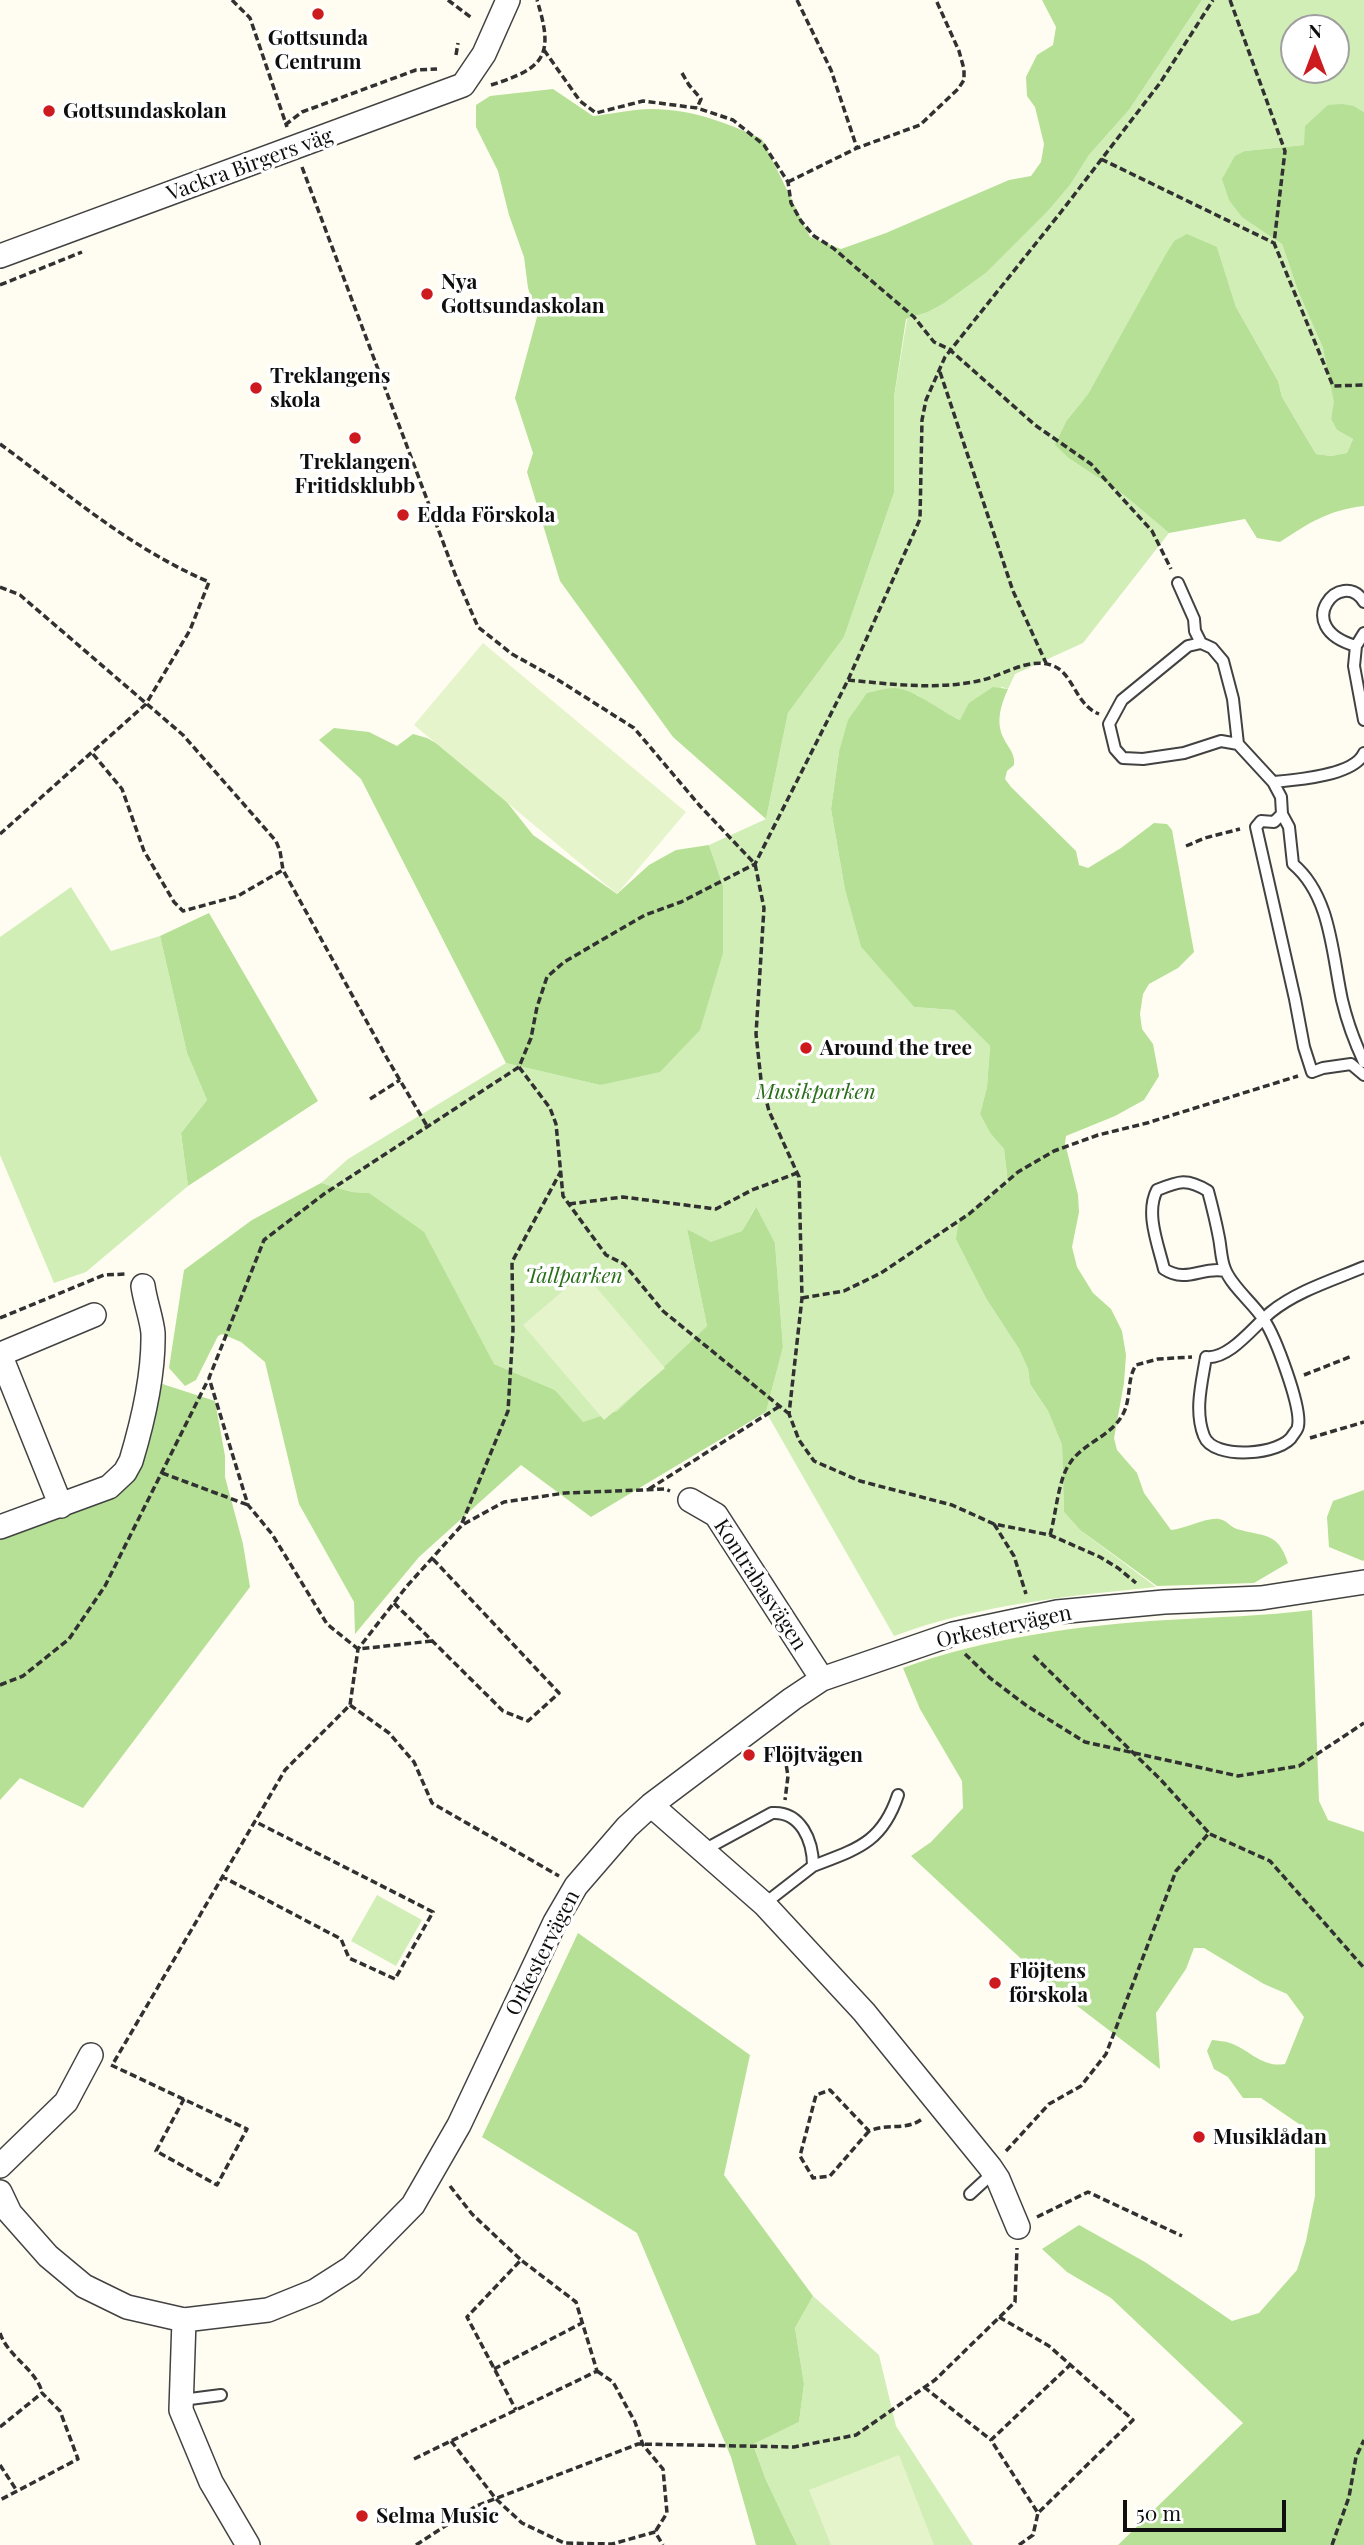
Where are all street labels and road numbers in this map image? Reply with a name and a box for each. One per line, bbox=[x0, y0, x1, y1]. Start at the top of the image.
street label: Vackra Birgers väg bbox=[164, 123, 336, 207]
street label: Kontrabasvägen bbox=[708, 1515, 812, 1655]
street label: Orkestervägen bbox=[934, 1600, 1074, 1654]
street label: Orkestervägen bbox=[501, 1886, 585, 2020]

